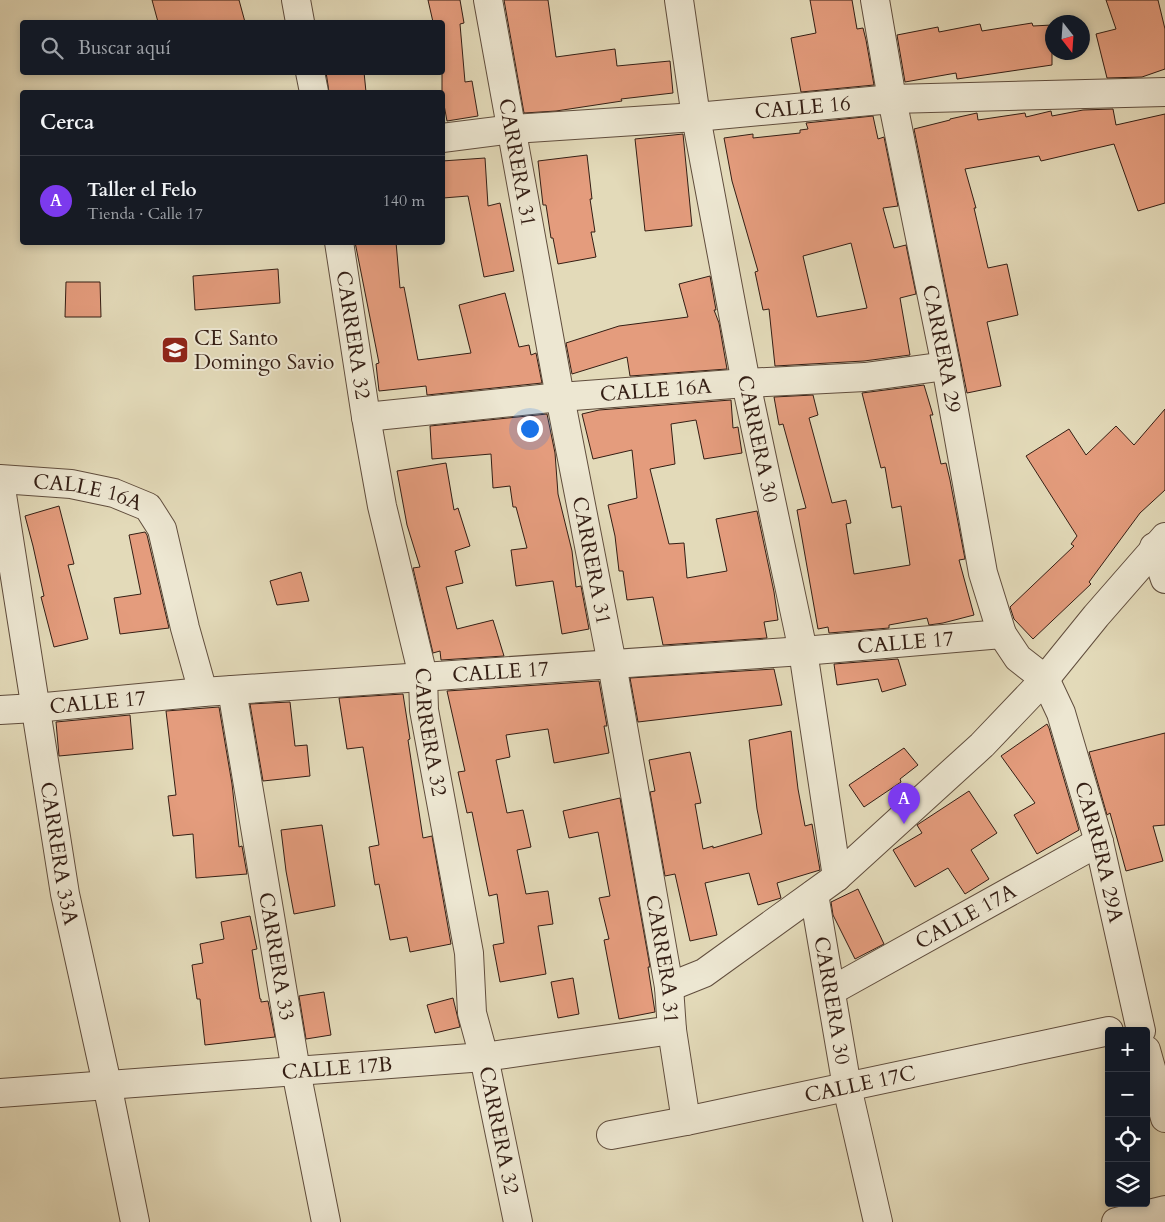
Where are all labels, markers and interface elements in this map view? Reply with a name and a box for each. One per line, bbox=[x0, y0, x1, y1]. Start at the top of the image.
north arrow bbox=[1045, 15, 1090, 60]
search box bbox=[20, 20, 445, 75]
icon: search bbox=[38, 34, 66, 62]
text: Buscar aquí bbox=[78, 35, 171, 61]
street label: CALLE 16 bbox=[753, 88, 852, 126]
street label: CARRERA 31 bbox=[492, 96, 543, 229]
text: Cerca bbox=[40, 108, 94, 137]
text: Taller el Felo bbox=[87, 177, 197, 203]
text: A bbox=[50, 190, 62, 212]
text: 140 m bbox=[383, 190, 425, 212]
text: Tienda · Calle 17 bbox=[87, 203, 203, 225]
street label: CARRERA 32 bbox=[329, 269, 378, 401]
street label: CARRERA 29 bbox=[915, 282, 969, 415]
place label: CE Santo Domingo Savio bbox=[194, 324, 334, 377]
school or university icon: CE Santo Domingo Savio bbox=[160, 335, 190, 365]
street label: CALLE 16A bbox=[599, 371, 712, 408]
street label: CARRERA 30 bbox=[730, 372, 786, 505]
your location bbox=[517, 416, 543, 442]
street label: CALLE 16A bbox=[32, 467, 147, 518]
street label: CARRERA 31 bbox=[565, 494, 618, 627]
street label: CALLE 17 bbox=[856, 624, 955, 661]
street label: CALLE 17 bbox=[451, 654, 550, 689]
street label: CARRERA 32 bbox=[407, 665, 454, 799]
street label: CALLE 17 bbox=[48, 683, 147, 721]
street label: CARRERA 29A bbox=[1067, 778, 1131, 925]
street label: CARRERA 33A bbox=[33, 780, 86, 928]
pin: A bbox=[888, 783, 920, 824]
street label: CALLE 17A bbox=[910, 876, 1021, 956]
street label: CARRERA 33 bbox=[252, 890, 302, 1023]
street label: CARRERA 31 bbox=[638, 893, 686, 1024]
street label: CARRERA 30 bbox=[807, 934, 857, 1067]
map controls bbox=[1105, 1027, 1150, 1207]
button: + bbox=[1105, 1027, 1150, 1072]
street label: CALLE 17B bbox=[281, 1049, 393, 1087]
street label: CALLE 17C bbox=[802, 1058, 918, 1110]
street label: CARRERA 32 bbox=[472, 1064, 526, 1197]
button: − bbox=[1105, 1072, 1150, 1117]
button: locate bbox=[1105, 1117, 1150, 1162]
button: layers bbox=[1105, 1162, 1150, 1207]

